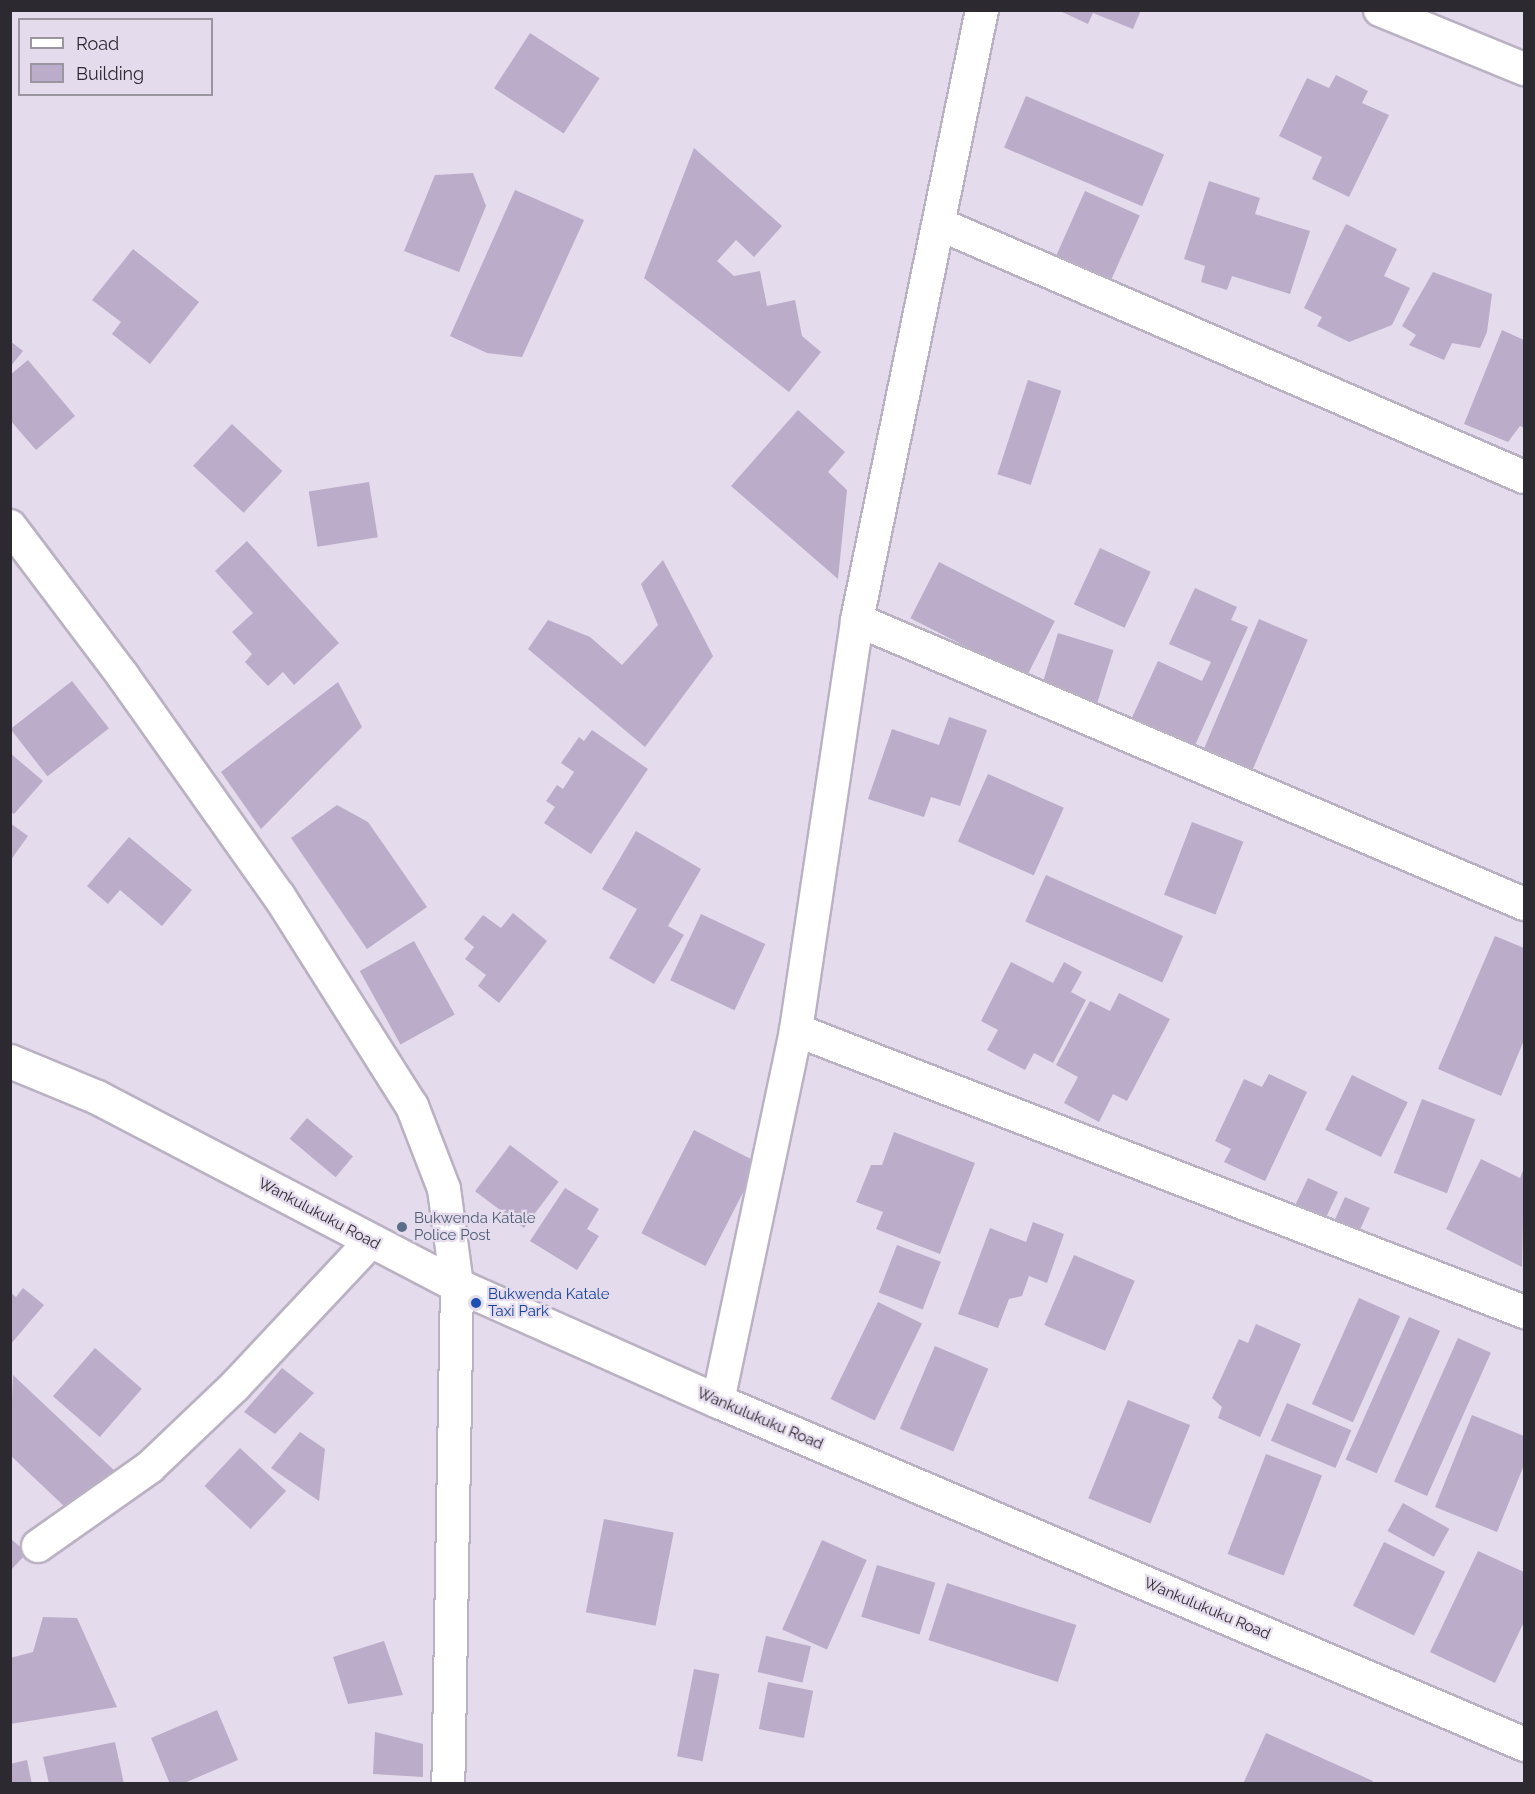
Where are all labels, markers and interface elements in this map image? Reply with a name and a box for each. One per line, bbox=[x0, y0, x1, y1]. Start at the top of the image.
legend bbox=[18, 18, 213, 96]
text: Road bbox=[76, 33, 119, 54]
text: Building bbox=[76, 63, 144, 84]
street label: Wankulukuku Road bbox=[255, 1174, 383, 1254]
place label: Bukwenda Katale Police Post bbox=[414, 1209, 535, 1244]
marker: Bukwenda Katale Police Post bbox=[395, 1220, 409, 1234]
place label: Bukwenda Katale Taxi Park bbox=[488, 1285, 609, 1320]
marker: Bukwenda Katale Taxi Park bbox=[469, 1296, 483, 1310]
street label: Wankulukuku Road bbox=[694, 1384, 826, 1454]
street label: Wankulukuku Road bbox=[1141, 1574, 1273, 1644]

